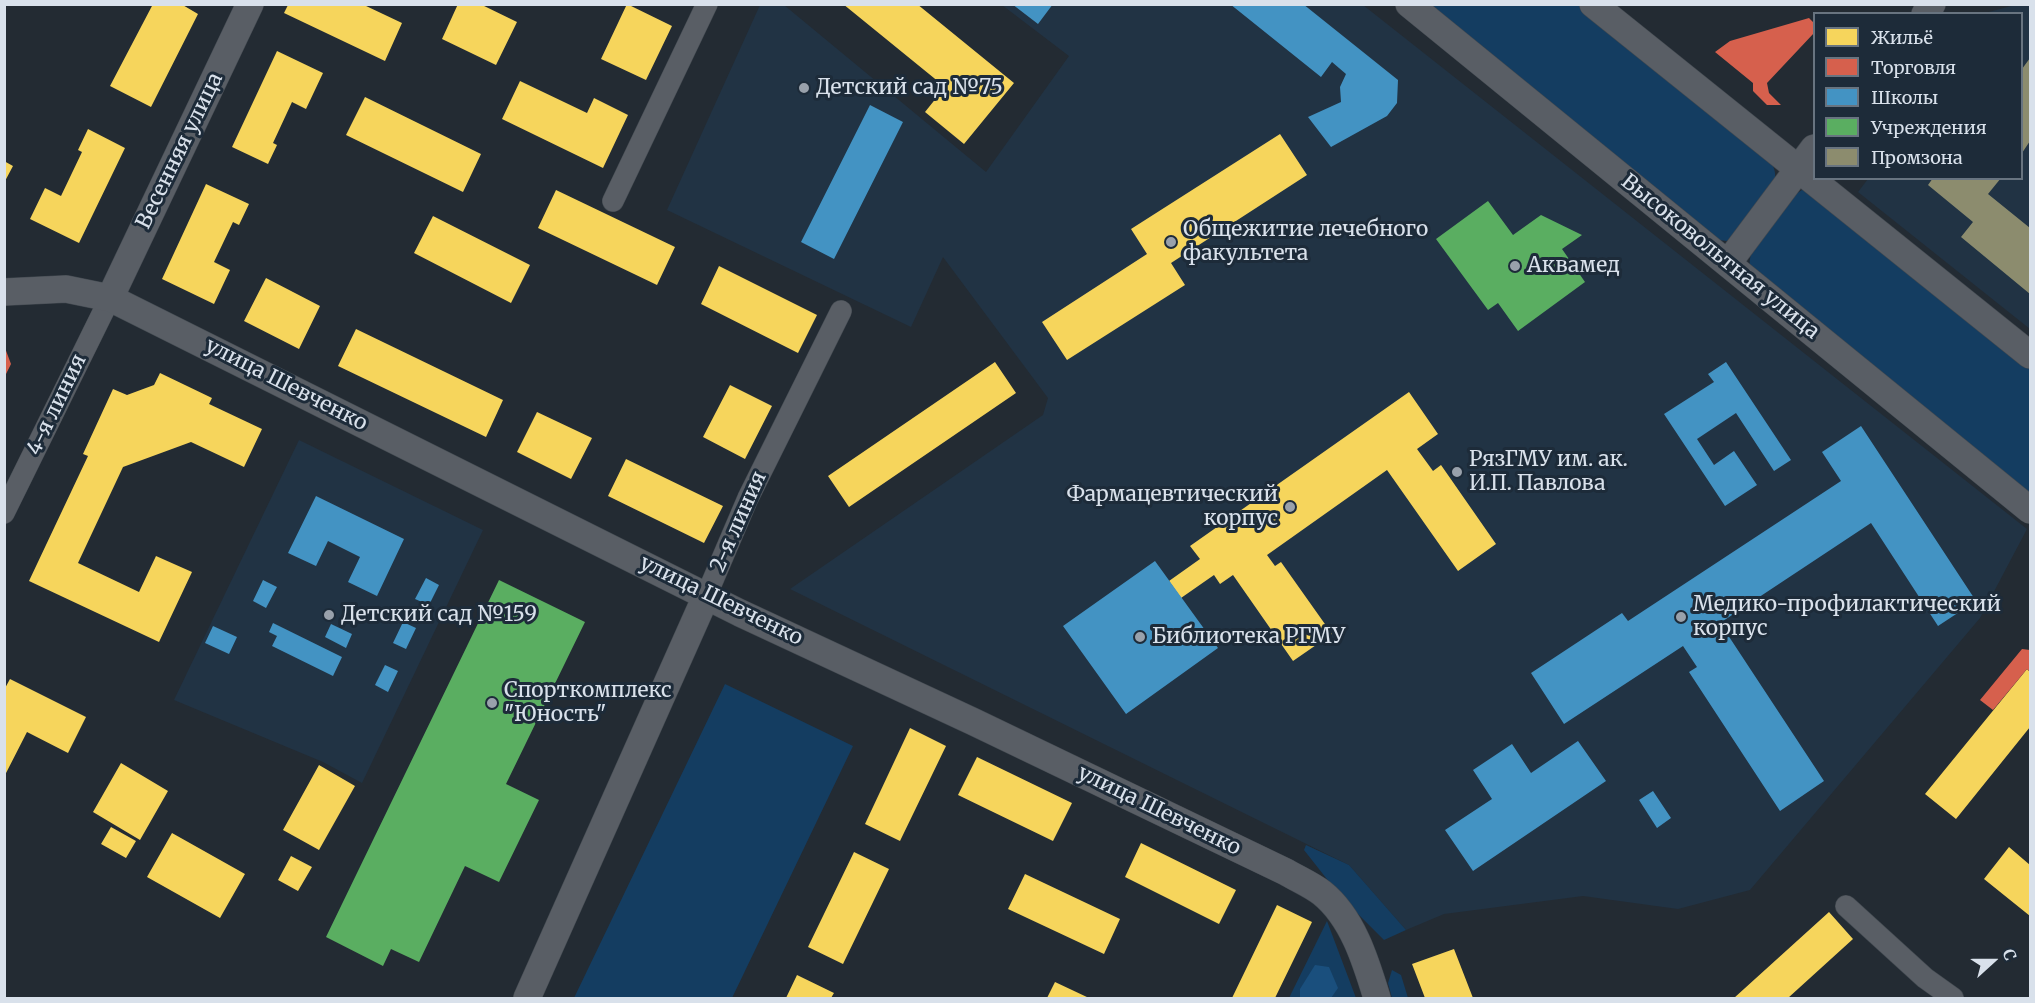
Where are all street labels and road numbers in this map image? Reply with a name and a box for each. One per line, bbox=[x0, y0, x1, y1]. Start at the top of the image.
street label: Весенняя улица bbox=[131, 69, 229, 233]
street label: Высоковольтная улица bbox=[1616, 169, 1824, 345]
street label: улица Шевченко bbox=[201, 333, 371, 437]
street label: 4-я линия bbox=[22, 350, 92, 460]
street label: 2-я линия bbox=[706, 468, 772, 576]
street label: улица Шевченко bbox=[635, 551, 807, 651]
street label: улица Шевченко bbox=[1073, 761, 1245, 861]

